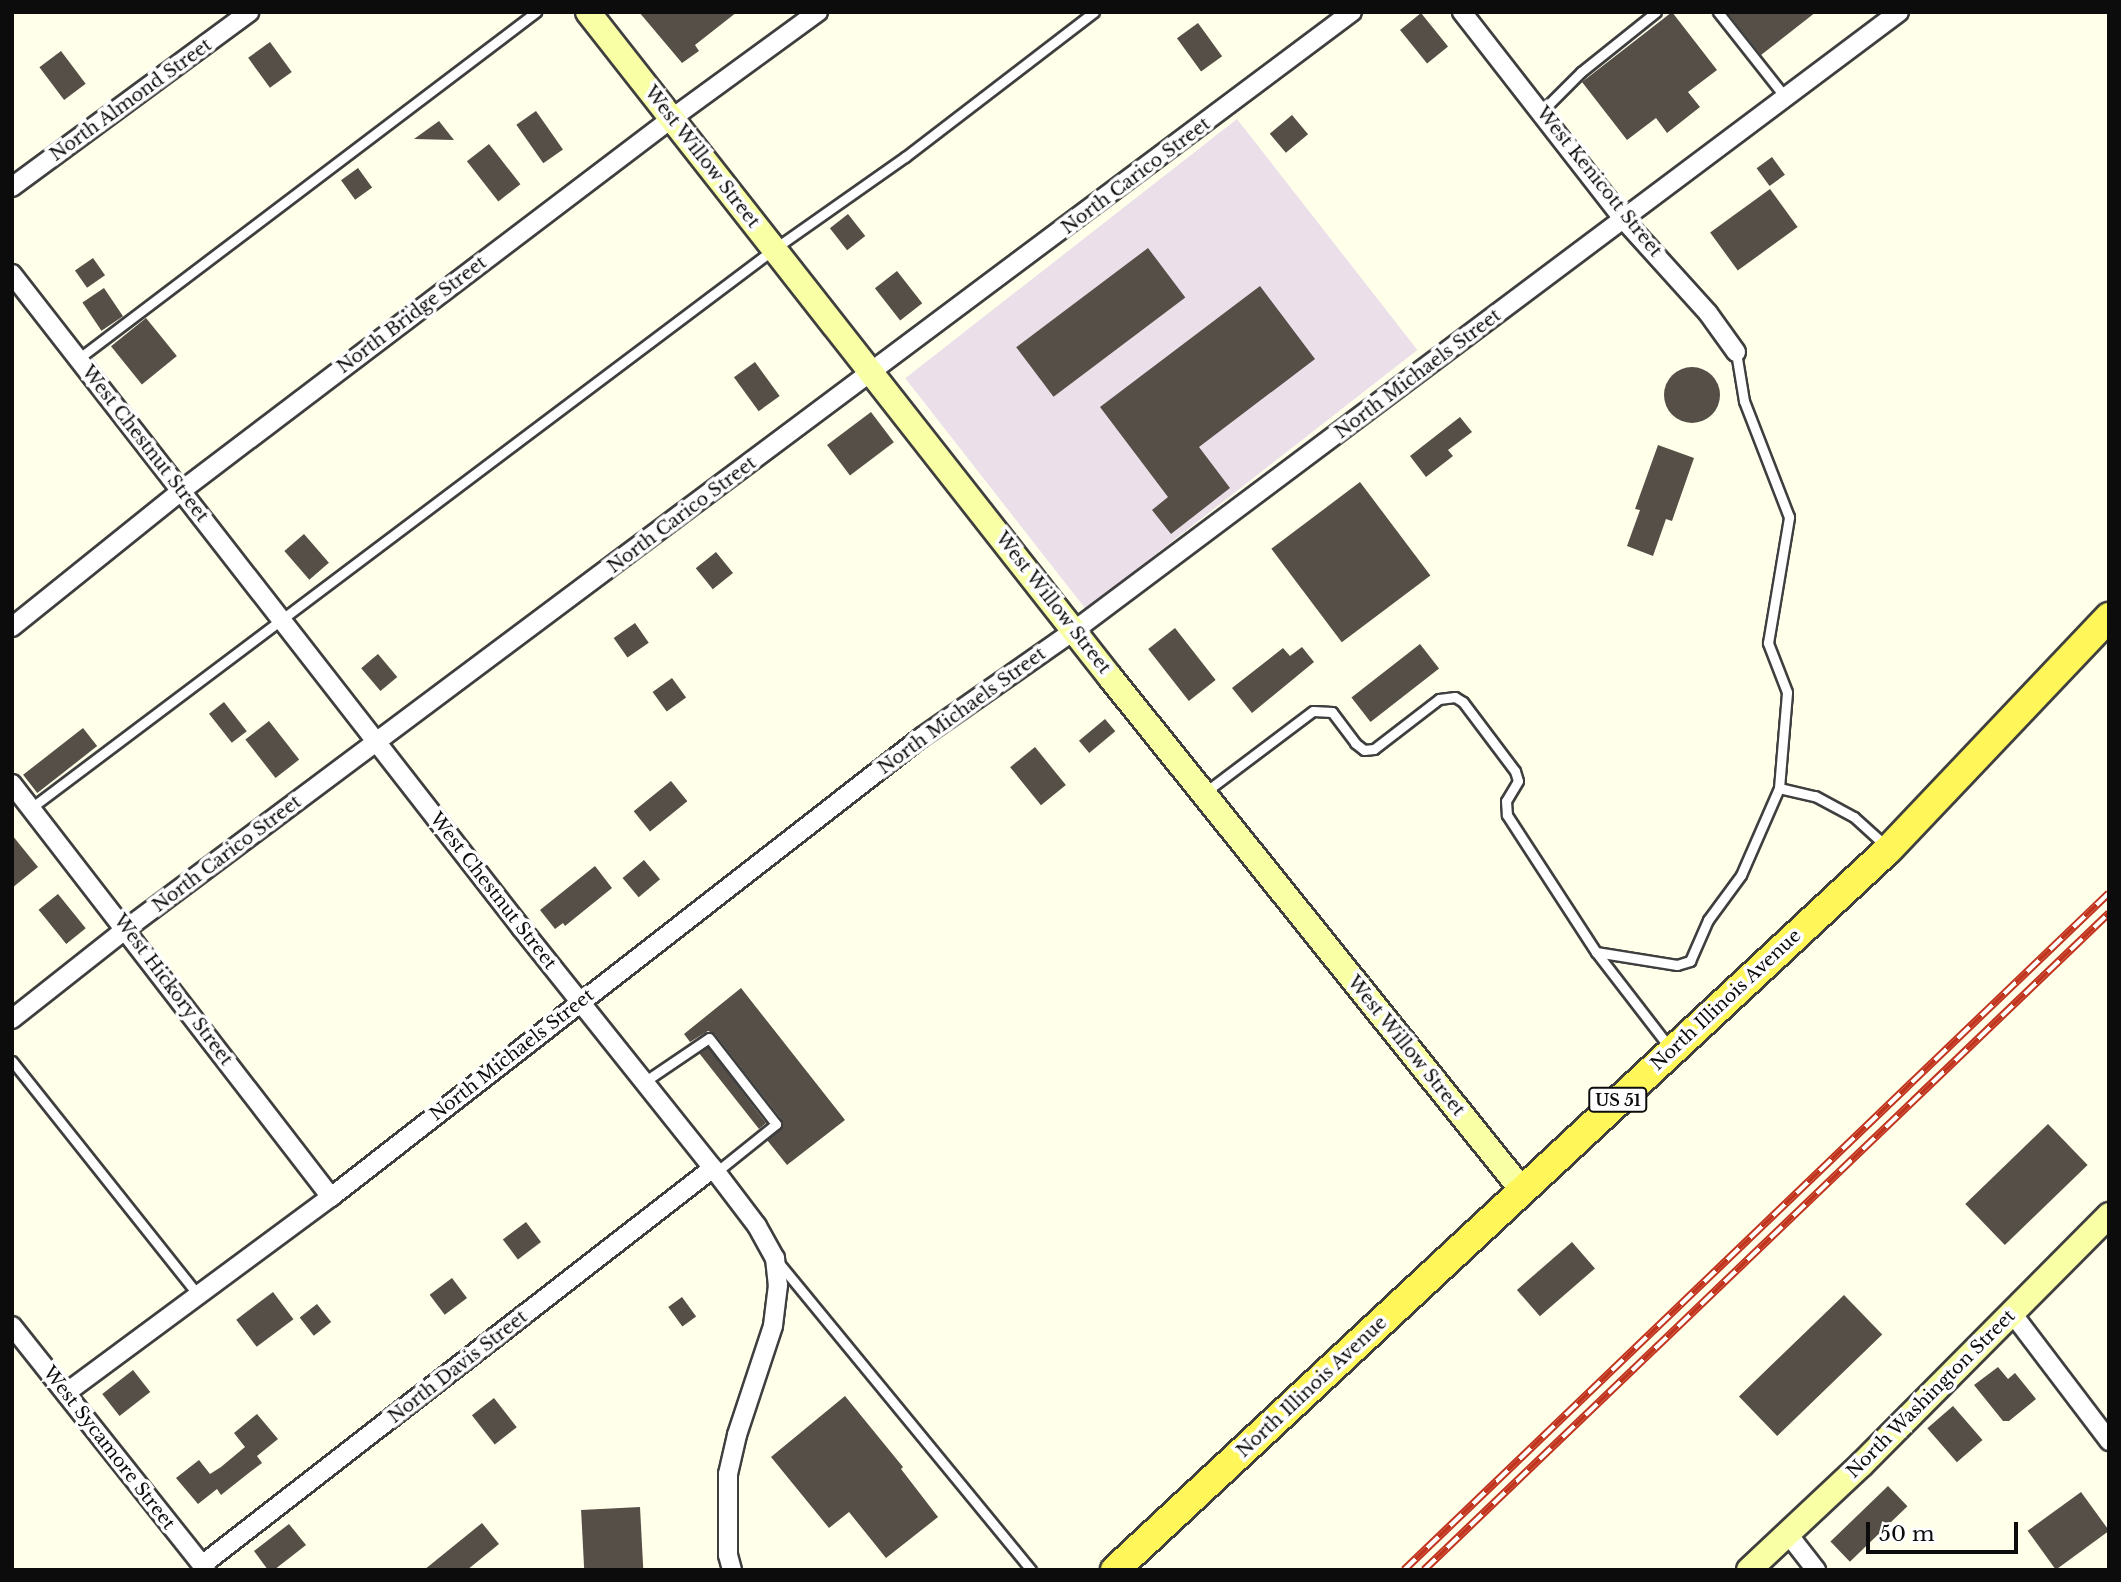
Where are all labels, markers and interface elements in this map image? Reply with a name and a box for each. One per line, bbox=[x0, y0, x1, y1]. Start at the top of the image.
street label: North Almond Street bbox=[46, 34, 216, 166]
street label: West Willow Street bbox=[640, 81, 764, 233]
street label: West Kenicott Street bbox=[1532, 103, 1666, 261]
street label: North Carico Street bbox=[1058, 113, 1214, 239]
street label: North Bridge Street bbox=[333, 252, 491, 378]
street label: North Michaels Street bbox=[1331, 305, 1505, 443]
street label: West Chestnut Street bbox=[77, 361, 213, 527]
street label: North Carico Street bbox=[604, 452, 760, 578]
street label: West Willow Street bbox=[991, 527, 1115, 679]
street label: North Michaels Street bbox=[874, 643, 1050, 779]
street label: North Carico Street bbox=[149, 791, 305, 917]
street label: West Chestnut Street bbox=[425, 808, 561, 974]
street label: West Hickory Street bbox=[109, 910, 237, 1070]
street label: North Illinois Avenue bbox=[1646, 925, 1806, 1075]
street label: West Willow Street bbox=[1342, 971, 1470, 1121]
street label: North Michaels Street bbox=[426, 984, 598, 1126]
road number: US 51 bbox=[1588, 1088, 1648, 1112]
street label: North Washington Street bbox=[1842, 1305, 2020, 1483]
street label: North Davis Street bbox=[384, 1306, 532, 1428]
street label: North Illinois Avenue bbox=[1232, 1312, 1392, 1462]
street label: West Sycamore Street bbox=[39, 1362, 179, 1534]
scale bar bbox=[1869, 1508, 2021, 1552]
text: 50 m bbox=[1879, 1521, 1934, 1547]

